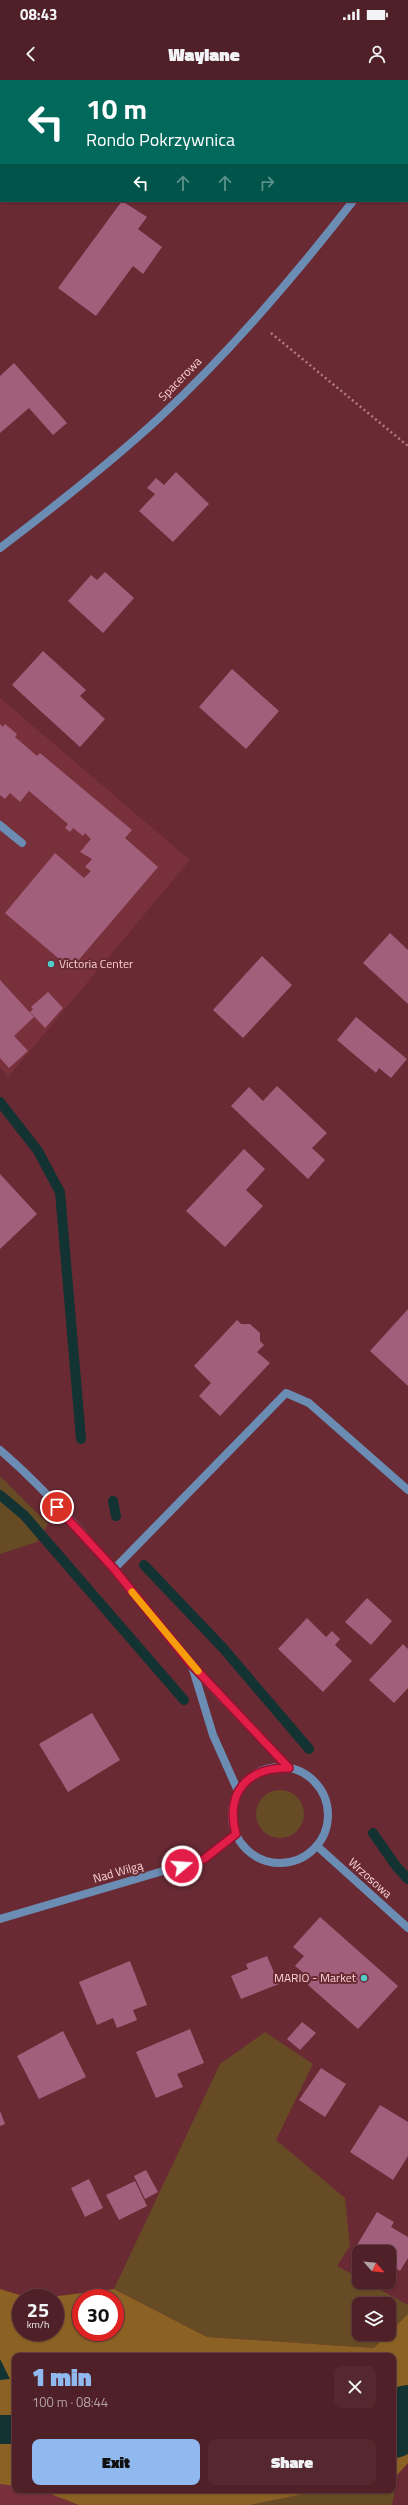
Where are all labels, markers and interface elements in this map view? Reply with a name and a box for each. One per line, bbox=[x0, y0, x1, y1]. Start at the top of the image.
text: 08:43 bbox=[20, 3, 57, 26]
text: Waylane bbox=[168, 41, 240, 68]
icon: back bbox=[20, 43, 42, 65]
icon: person bbox=[366, 43, 388, 65]
text: 10 m bbox=[86, 87, 147, 130]
icon: left bbox=[20, 96, 72, 148]
text: Rondo Pokrzywnica bbox=[86, 126, 235, 153]
icon: left bbox=[130, 172, 152, 194]
icon: ahead bbox=[172, 172, 194, 194]
icon: ahead bbox=[214, 172, 236, 194]
icon: right bbox=[256, 172, 278, 194]
street label: Spacerowa bbox=[154, 352, 206, 405]
place label: Victoria Center bbox=[59, 954, 133, 973]
marker: Victoria Center bbox=[46, 959, 56, 969]
pin bbox=[40, 1490, 74, 1524]
icon: arrive bbox=[46, 1496, 68, 1518]
position arrow bbox=[161, 1845, 203, 1887]
street label: Wrzosowa bbox=[344, 1853, 397, 1903]
street label: Nad Wilgą bbox=[91, 1855, 145, 1888]
place label: MARIO - Market bbox=[274, 1968, 357, 1987]
marker: MARIO - Market bbox=[359, 1973, 369, 1983]
north arrow bbox=[352, 2245, 396, 2289]
map controls bbox=[352, 2245, 396, 2341]
speed limit sign: 30 bbox=[72, 2289, 124, 2341]
text: 25 bbox=[27, 2294, 49, 2325]
button: layers bbox=[352, 2297, 396, 2341]
text: km/h bbox=[27, 2317, 49, 2332]
text: 1 min bbox=[32, 2359, 92, 2395]
button: close bbox=[334, 2366, 376, 2408]
text: 100 m · 08:44 bbox=[32, 2392, 108, 2412]
button: Exit bbox=[32, 2439, 200, 2485]
button: Share bbox=[208, 2439, 376, 2485]

